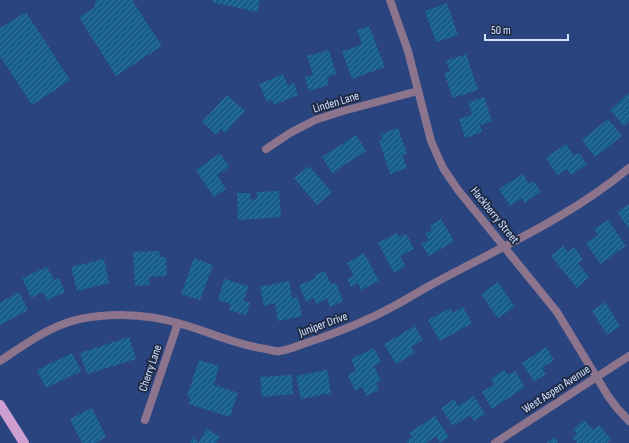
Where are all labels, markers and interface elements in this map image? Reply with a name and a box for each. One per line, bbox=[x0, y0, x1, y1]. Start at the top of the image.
scale bar bbox=[485, 16, 568, 42]
text: 50 m bbox=[491, 23, 511, 38]
street label: Linden Lane bbox=[311, 88, 361, 117]
street label: Hackberry Street bbox=[467, 184, 522, 247]
street label: Juniper Drive bbox=[296, 309, 350, 341]
street label: Cherry Lane bbox=[136, 343, 165, 393]
street label: West Aspen Avenue bbox=[519, 362, 593, 417]

